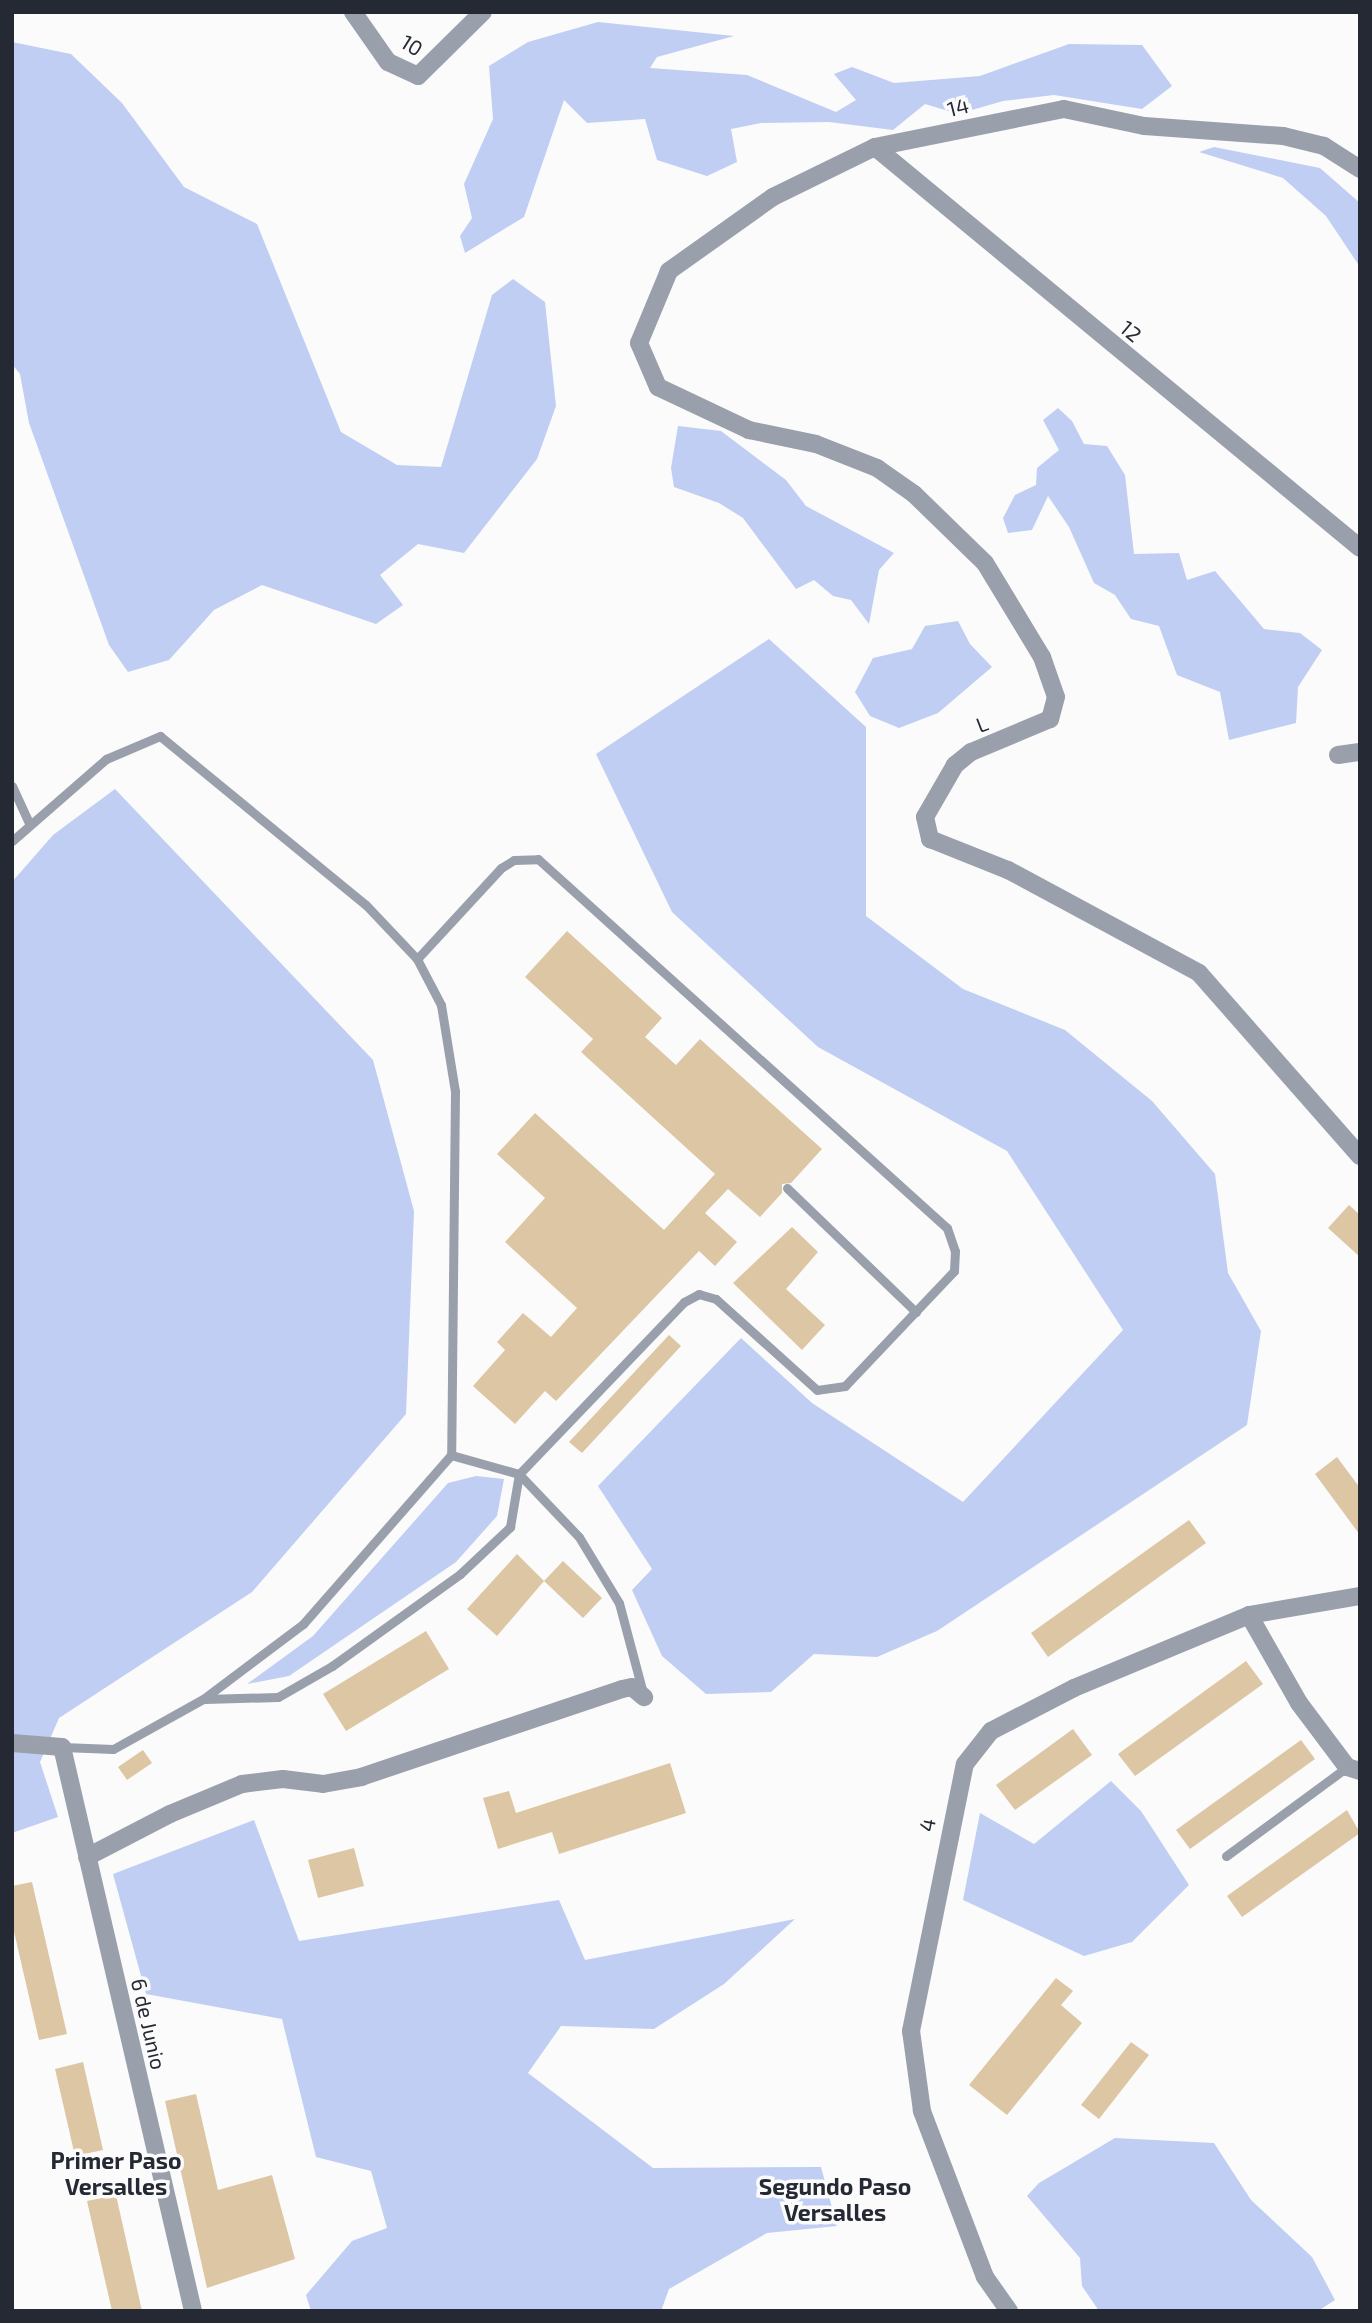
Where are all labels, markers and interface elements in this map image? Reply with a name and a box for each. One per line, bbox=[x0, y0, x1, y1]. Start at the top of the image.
street label: 10 bbox=[396, 29, 428, 61]
street label: 14 bbox=[945, 92, 971, 122]
street label: 12 bbox=[1115, 315, 1147, 347]
street label: L bbox=[972, 710, 992, 738]
street label: 4 bbox=[913, 1816, 941, 1834]
street label: 6 de Junio bbox=[126, 1976, 172, 2072]
district label: Primer Paso Versalles bbox=[50, 2146, 182, 2200]
district label: Segundo Paso Versalles bbox=[759, 2172, 911, 2226]

